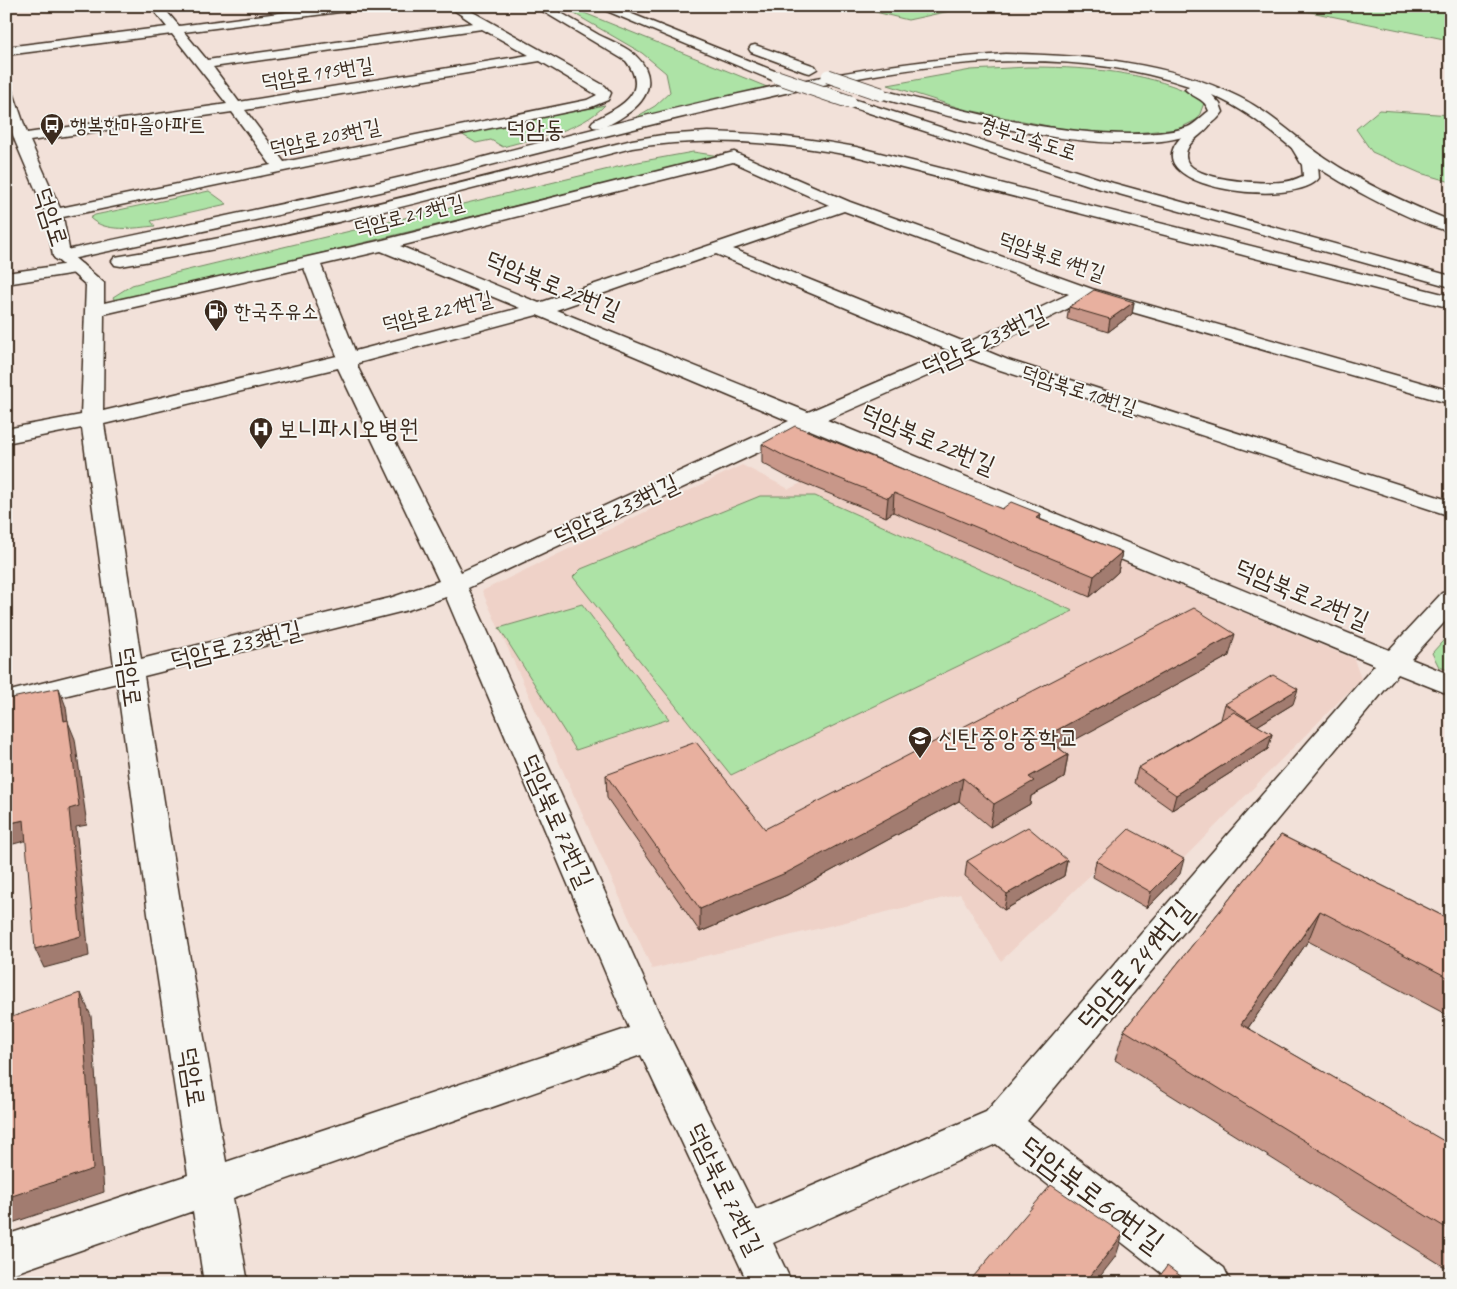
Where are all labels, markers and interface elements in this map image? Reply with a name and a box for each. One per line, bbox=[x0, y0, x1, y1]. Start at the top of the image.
street label: 덕암로195번길 bbox=[259, 51, 375, 95]
street label: 경부고속도로 bbox=[976, 110, 1080, 166]
bus stop icon: 행복한마을아파트 bbox=[39, 112, 65, 146]
place label: 행복한마을아파트 bbox=[70, 112, 205, 138]
street label: 덕암로203번길 bbox=[267, 113, 383, 161]
district label: 덕암동 bbox=[506, 114, 564, 144]
street label: 덕암로 bbox=[26, 183, 76, 251]
street label: 덕암로213번길 bbox=[351, 189, 467, 241]
street label: 덕암북로4번길 bbox=[995, 226, 1109, 286]
street label: 덕암북로22번길 bbox=[481, 243, 625, 327]
street label: 덕암로221번길 bbox=[379, 285, 495, 337]
fuel station icon: 한국주유소 bbox=[203, 298, 229, 332]
place label: 한국주유소 bbox=[234, 298, 319, 324]
street label: 덕암로233번길 bbox=[916, 298, 1052, 384]
street label: 덕암북로10번길 bbox=[1018, 359, 1140, 421]
street label: 덕암북로22번길 bbox=[856, 396, 1000, 482]
place label: 보니파시오병원 bbox=[278, 413, 419, 445]
hospital icon: 보니파시오병원 bbox=[248, 416, 274, 450]
street label: 덕암로233번길 bbox=[548, 467, 684, 553]
street label: 덕암북로22번길 bbox=[1230, 551, 1374, 637]
street label: 덕암로233번길 bbox=[167, 613, 305, 677]
street label: 덕암로 bbox=[109, 645, 149, 709]
place label: 신탄중앙중학교 bbox=[938, 722, 1079, 754]
school or university icon: 신탄중앙중학교 bbox=[907, 725, 933, 759]
street label: 덕암북로72번길 bbox=[513, 749, 601, 893]
street label: 덕암로249번길 bbox=[1069, 891, 1201, 1039]
street label: 덕암로 bbox=[171, 1045, 213, 1109]
street label: 덕암북로72번길 bbox=[679, 1118, 771, 1260]
street label: 덕암북로60번길 bbox=[1012, 1127, 1172, 1261]

